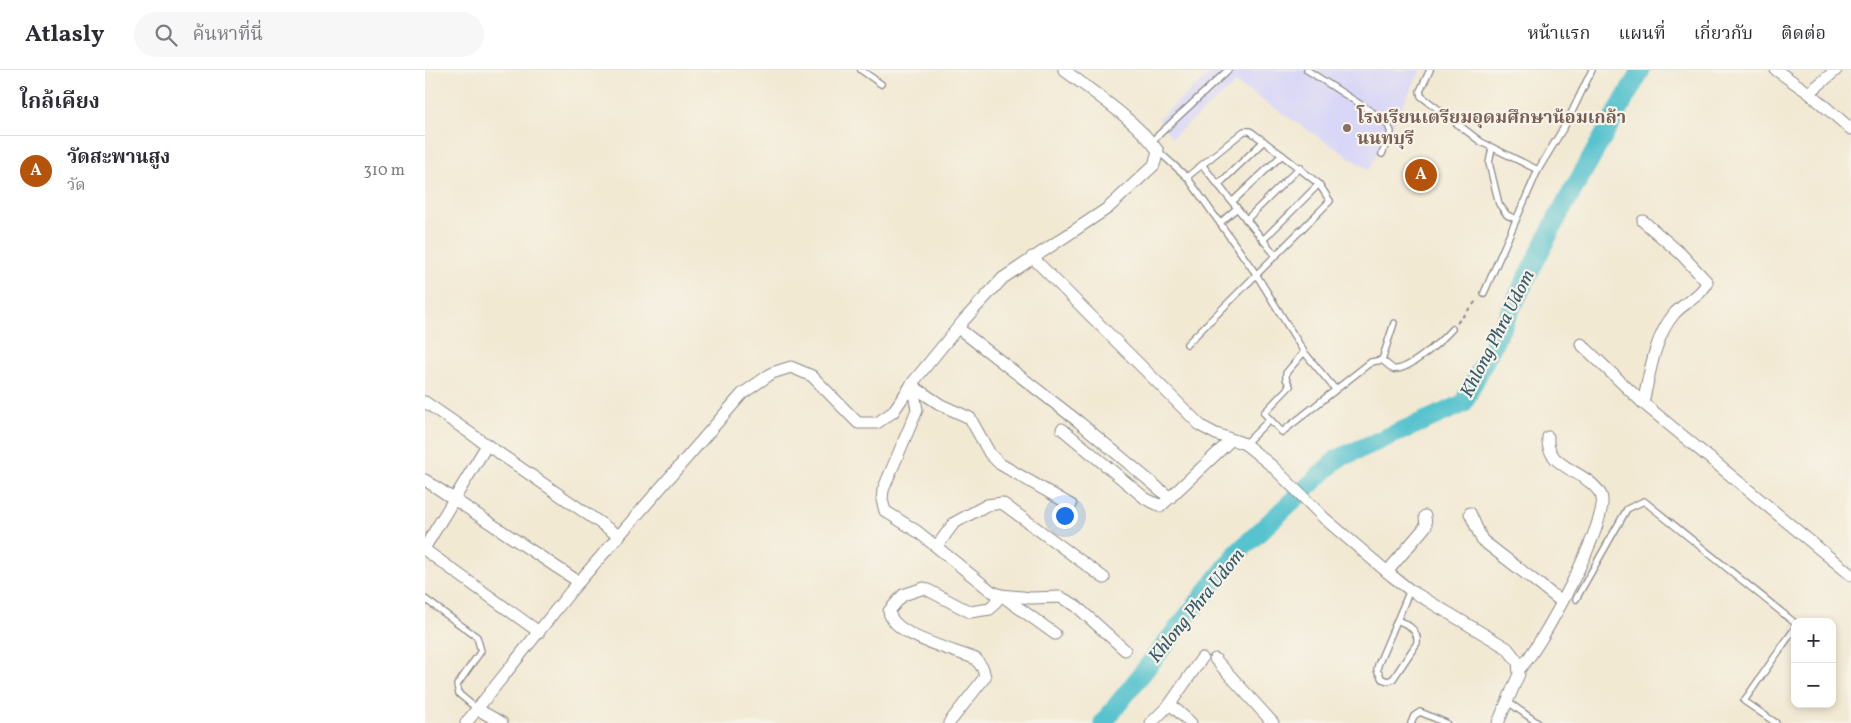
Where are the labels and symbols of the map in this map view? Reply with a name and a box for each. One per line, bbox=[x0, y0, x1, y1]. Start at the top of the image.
place label: โรงเรียนเตรียมอุดมศึกษาน้อมเกล้า นนทบุรี bbox=[1356, 105, 1626, 152]
marker: โรงเรียนเตรียมอุดมศึกษาน้อมเกล้า นนทบุรี bbox=[1341, 122, 1353, 134]
pin: A bbox=[1405, 156, 1437, 194]
water label: Khlong Phra Udom bbox=[1455, 266, 1541, 402]
your location bbox=[1052, 503, 1078, 529]
water label: Khlong Phra Udom bbox=[1143, 543, 1251, 669]

